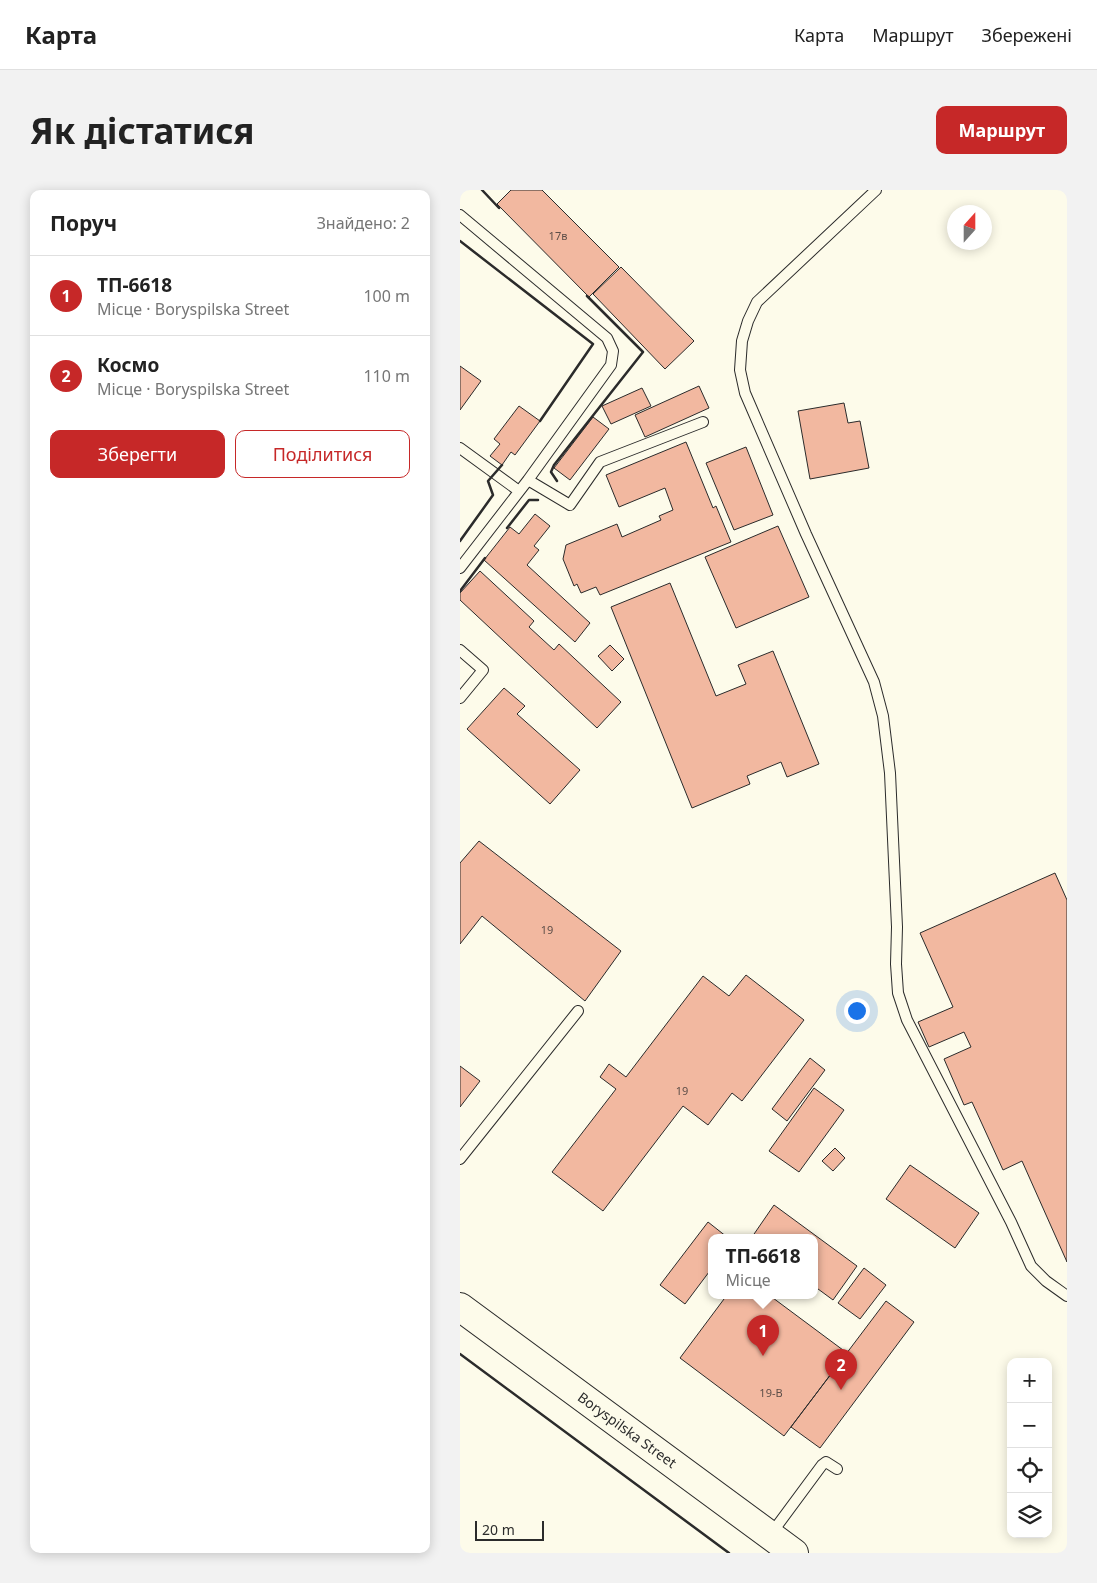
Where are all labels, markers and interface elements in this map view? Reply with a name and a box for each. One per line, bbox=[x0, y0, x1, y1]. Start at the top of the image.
text: Карта bbox=[25, 18, 97, 51]
text: Карта bbox=[794, 23, 844, 47]
text: Маршрут bbox=[872, 23, 954, 47]
text: Збережені bbox=[982, 23, 1072, 47]
button: Маршрут bbox=[936, 106, 1067, 154]
text: Як дістатися bbox=[30, 107, 255, 154]
north arrow bbox=[947, 205, 992, 250]
text: Поруч bbox=[50, 209, 117, 237]
text: Знайдено: 2 bbox=[317, 212, 410, 234]
house number: 17в bbox=[549, 228, 567, 243]
text: ТП-6618 bbox=[97, 272, 172, 298]
text: 1 bbox=[61, 285, 71, 307]
text: 100 m bbox=[363, 285, 410, 307]
text: Місце · Boryspilska Street bbox=[97, 298, 289, 320]
text: Космо bbox=[97, 352, 159, 378]
text: 2 bbox=[61, 365, 71, 387]
text: 110 m bbox=[363, 365, 410, 387]
text: Місце · Boryspilska Street bbox=[97, 378, 289, 400]
button: Зберегти bbox=[50, 430, 225, 478]
button: Поділитися bbox=[235, 430, 410, 478]
house number: 19 bbox=[541, 922, 553, 937]
your location bbox=[844, 998, 870, 1024]
house number: 19 bbox=[676, 1083, 688, 1098]
popup bbox=[708, 1234, 818, 1299]
text: ТП-6618 bbox=[726, 1243, 801, 1269]
text: Місце bbox=[726, 1269, 771, 1291]
pin: 1 bbox=[747, 1315, 779, 1356]
pin: 2 bbox=[825, 1349, 857, 1390]
map controls bbox=[1007, 1358, 1052, 1538]
button: + bbox=[1007, 1358, 1052, 1403]
house number: 19-В bbox=[759, 1385, 783, 1400]
street label: Boryspilska Street bbox=[574, 1387, 681, 1472]
button: − bbox=[1007, 1403, 1052, 1448]
button: locate bbox=[1007, 1448, 1052, 1493]
button: layers bbox=[1007, 1493, 1052, 1538]
scale bar bbox=[475, 1518, 544, 1541]
text: 20 m bbox=[482, 1520, 515, 1539]

